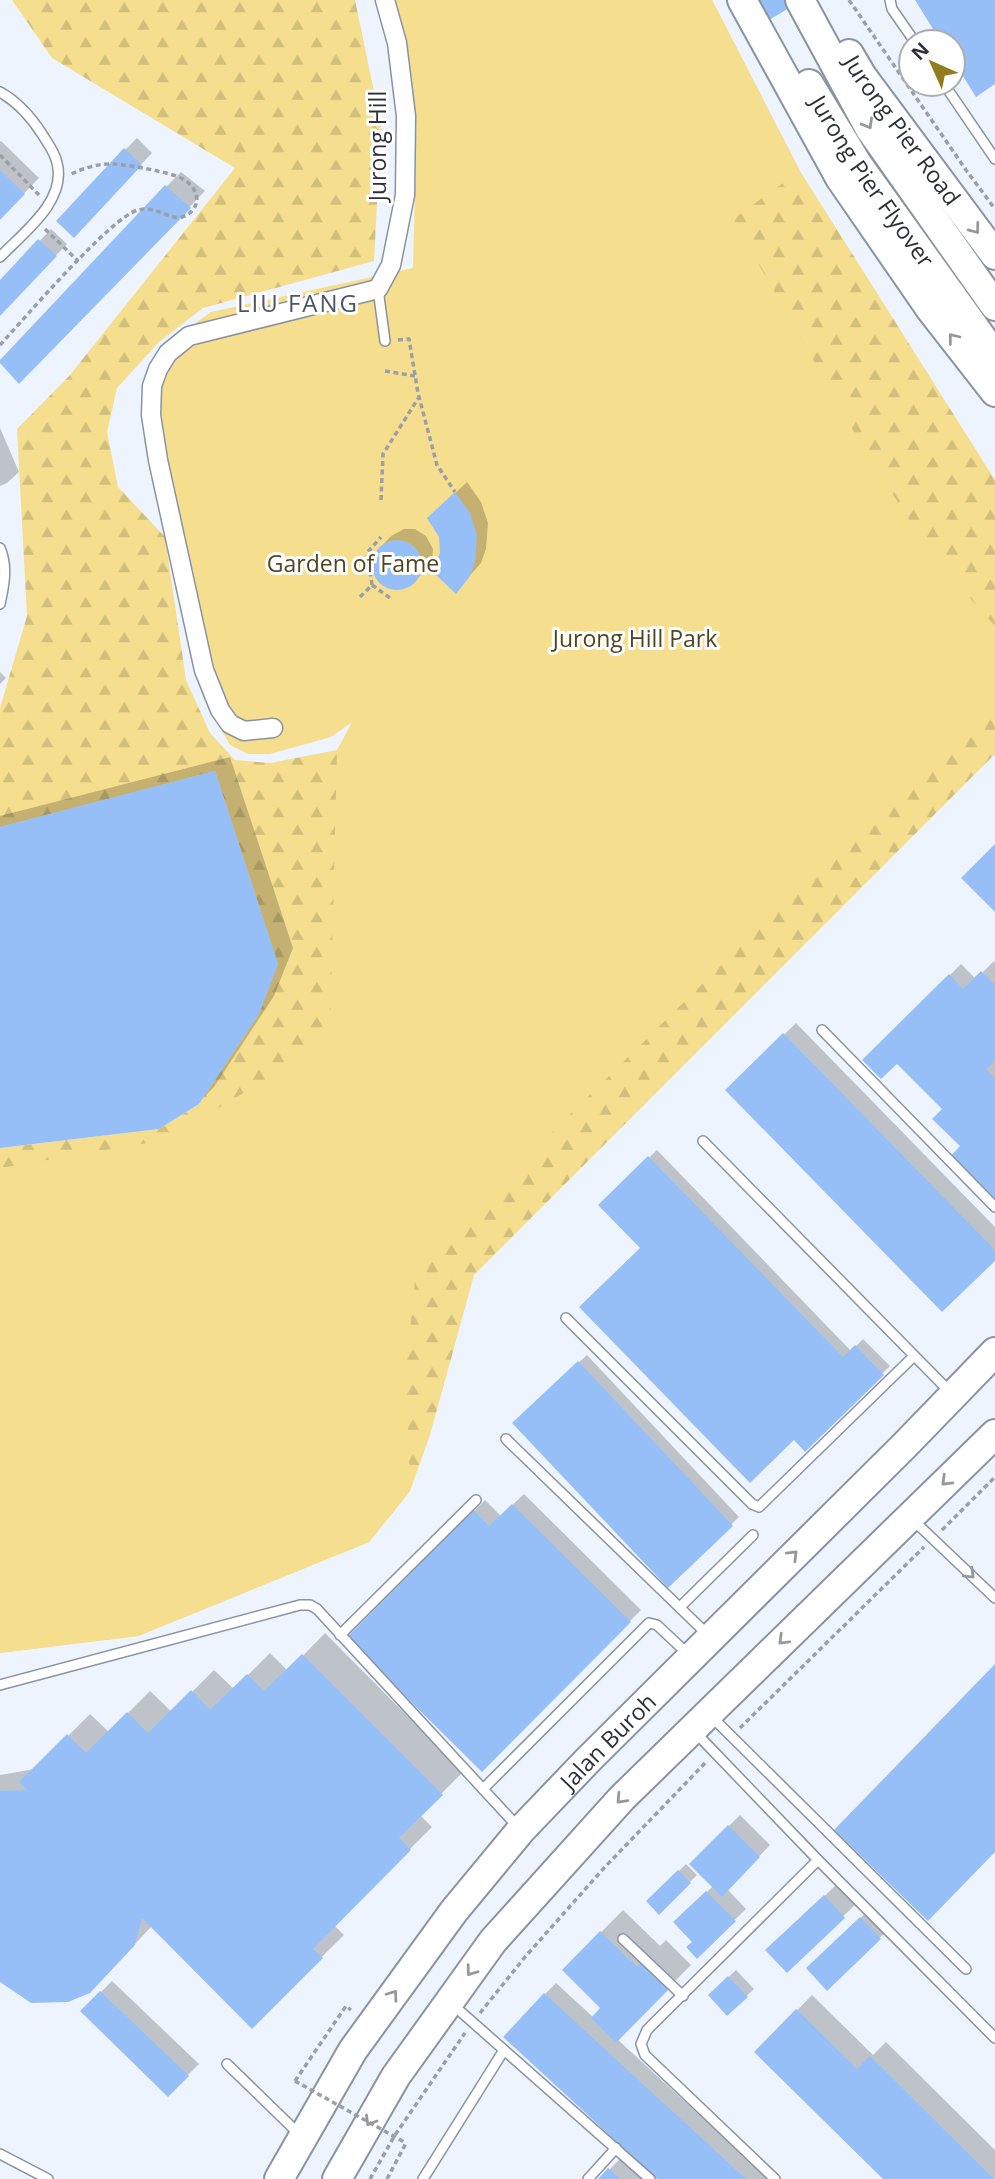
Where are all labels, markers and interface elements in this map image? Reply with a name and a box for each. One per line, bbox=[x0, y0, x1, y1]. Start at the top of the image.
north arrow bbox=[897, 28, 967, 98]
text: N bbox=[905, 36, 935, 66]
street label: Jurong Pier Road bbox=[836, 47, 968, 212]
street label: Jurong Pier Flyover bbox=[802, 87, 942, 274]
street label: Jurong Hill bbox=[361, 91, 393, 203]
one-way arrow bbox=[860, 117, 873, 130]
one-way arrow bbox=[967, 221, 980, 233]
district label: LIU FANG bbox=[237, 286, 359, 319]
one-way arrow bbox=[948, 334, 961, 346]
park label: Garden of Fame bbox=[267, 547, 439, 579]
park label: Jurong Hill Park bbox=[551, 622, 717, 654]
one-way arrow bbox=[941, 1473, 954, 1486]
one-way arrow bbox=[784, 1551, 797, 1564]
one-way arrow bbox=[962, 1566, 975, 1578]
one-way arrow bbox=[779, 1632, 791, 1644]
street label: Jalan Buroh bbox=[551, 1686, 663, 1797]
one-way arrow bbox=[616, 1791, 629, 1804]
one-way arrow bbox=[467, 1963, 480, 1976]
one-way arrow bbox=[385, 1990, 397, 2003]
one-way arrow bbox=[365, 2114, 378, 2127]

